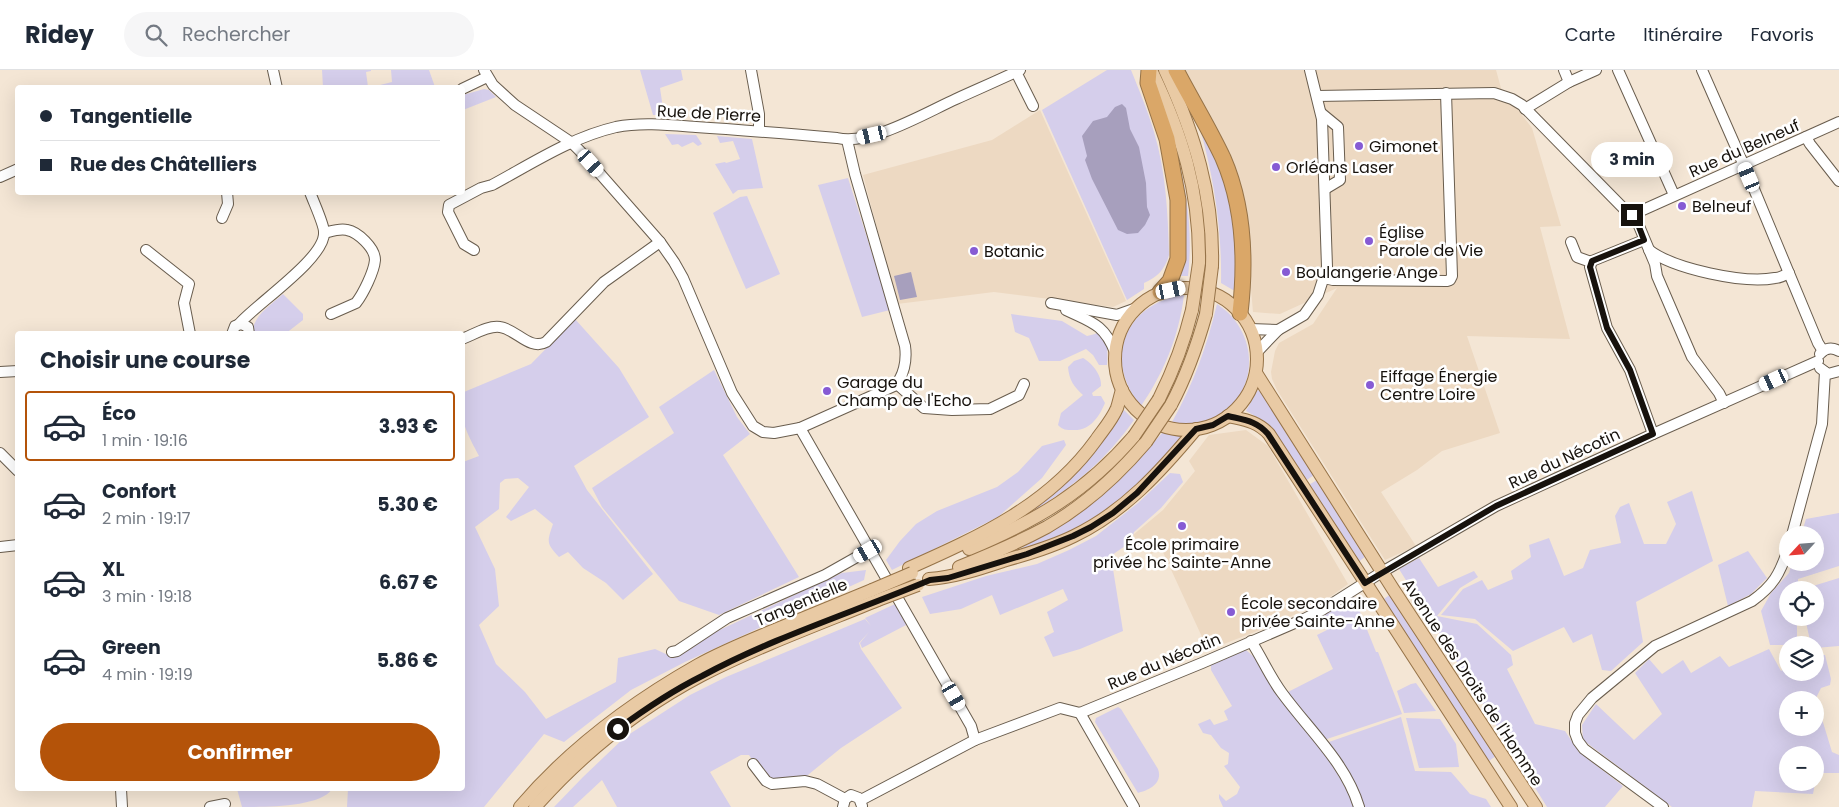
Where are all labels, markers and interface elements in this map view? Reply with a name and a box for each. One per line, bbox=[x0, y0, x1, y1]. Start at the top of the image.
search box bbox=[124, 12, 474, 57]
text: Ridey bbox=[25, 18, 94, 51]
icon: search bbox=[142, 21, 170, 49]
text: Rechercher bbox=[182, 21, 290, 48]
text: Carte bbox=[1565, 22, 1615, 47]
text: Itinéraire bbox=[1643, 22, 1723, 47]
text: Favoris bbox=[1751, 22, 1814, 47]
street label: Rue de Pierre bbox=[656, 99, 762, 128]
text: Tangentielle bbox=[70, 103, 192, 130]
street label: Rue du Belneuf bbox=[1685, 114, 1803, 183]
car bbox=[855, 124, 888, 146]
place label: Gimonet bbox=[1369, 135, 1438, 158]
marker: Gimonet bbox=[1353, 140, 1365, 152]
callout: 3 min bbox=[1591, 142, 1673, 178]
car bbox=[575, 147, 606, 179]
text: 3 min bbox=[1609, 148, 1655, 171]
text: Rue des Châtelliers bbox=[70, 151, 257, 178]
place label: Orléans Laser bbox=[1286, 156, 1394, 179]
car bbox=[1736, 160, 1761, 194]
marker: Orléans Laser bbox=[1270, 161, 1282, 173]
place label: Belneuf bbox=[1692, 195, 1751, 218]
marker: Belneuf bbox=[1676, 200, 1688, 212]
route end bbox=[1621, 204, 1643, 226]
place label: Église Parole de Vie bbox=[1379, 221, 1483, 262]
marker: Église Parole de Vie bbox=[1363, 235, 1375, 247]
place label: Botanic bbox=[984, 240, 1045, 263]
marker: Botanic bbox=[968, 245, 980, 257]
place label: Boulangerie Ange bbox=[1296, 261, 1438, 284]
marker: Boulangerie Ange bbox=[1280, 266, 1292, 278]
car bbox=[1154, 280, 1187, 300]
text: Choisir une course bbox=[40, 345, 250, 376]
place label: Eiffage Énergie Centre Loire bbox=[1380, 365, 1498, 406]
car bbox=[1757, 367, 1790, 393]
place label: Garage du Champ de l'Echo bbox=[837, 371, 972, 412]
marker: Eiffage Énergie Centre Loire bbox=[1364, 379, 1376, 391]
marker: Garage du Champ de l'Echo bbox=[821, 385, 833, 397]
text: Éco bbox=[102, 400, 136, 427]
icon: car bbox=[42, 404, 87, 449]
text: 3.93 € bbox=[379, 413, 438, 440]
street label: Rue du Nécotin bbox=[1505, 423, 1624, 494]
text: 1 min · 19:16 bbox=[102, 429, 188, 452]
text: Confort bbox=[102, 478, 176, 505]
icon: car bbox=[42, 482, 87, 527]
text: 5.30 € bbox=[377, 491, 438, 518]
text: 2 min · 19:17 bbox=[102, 507, 191, 530]
marker: École primaire privée hc Sainte-Anne bbox=[1176, 520, 1188, 532]
north arrow bbox=[1779, 526, 1824, 571]
map controls bbox=[1779, 526, 1824, 791]
place label: École primaire privée hc Sainte-Anne bbox=[1093, 533, 1271, 574]
car bbox=[851, 537, 884, 565]
text: XL bbox=[102, 556, 125, 583]
icon: car bbox=[42, 560, 87, 605]
text: 6.67 € bbox=[379, 569, 438, 596]
street label: Tangentielle bbox=[752, 573, 851, 632]
street label: Avenue des Droits de l'Homme bbox=[1397, 574, 1549, 791]
button: locate bbox=[1779, 581, 1824, 626]
text: 3 min · 19:18 bbox=[102, 585, 192, 608]
place label: École secondaire privée Sainte-Anne bbox=[1241, 592, 1395, 633]
marker: École secondaire privée Sainte-Anne bbox=[1225, 606, 1237, 618]
street label: Rue du Nécotin bbox=[1104, 627, 1224, 696]
text: Green bbox=[102, 634, 161, 661]
button: layers bbox=[1779, 636, 1824, 681]
icon: car bbox=[42, 638, 87, 683]
text: 5.86 € bbox=[377, 647, 438, 674]
text: 4 min · 19:19 bbox=[102, 663, 193, 686]
car bbox=[940, 679, 967, 713]
button: + bbox=[1779, 691, 1824, 736]
route start bbox=[607, 718, 629, 740]
button: Confirmer bbox=[40, 723, 440, 781]
button: − bbox=[1779, 746, 1824, 791]

